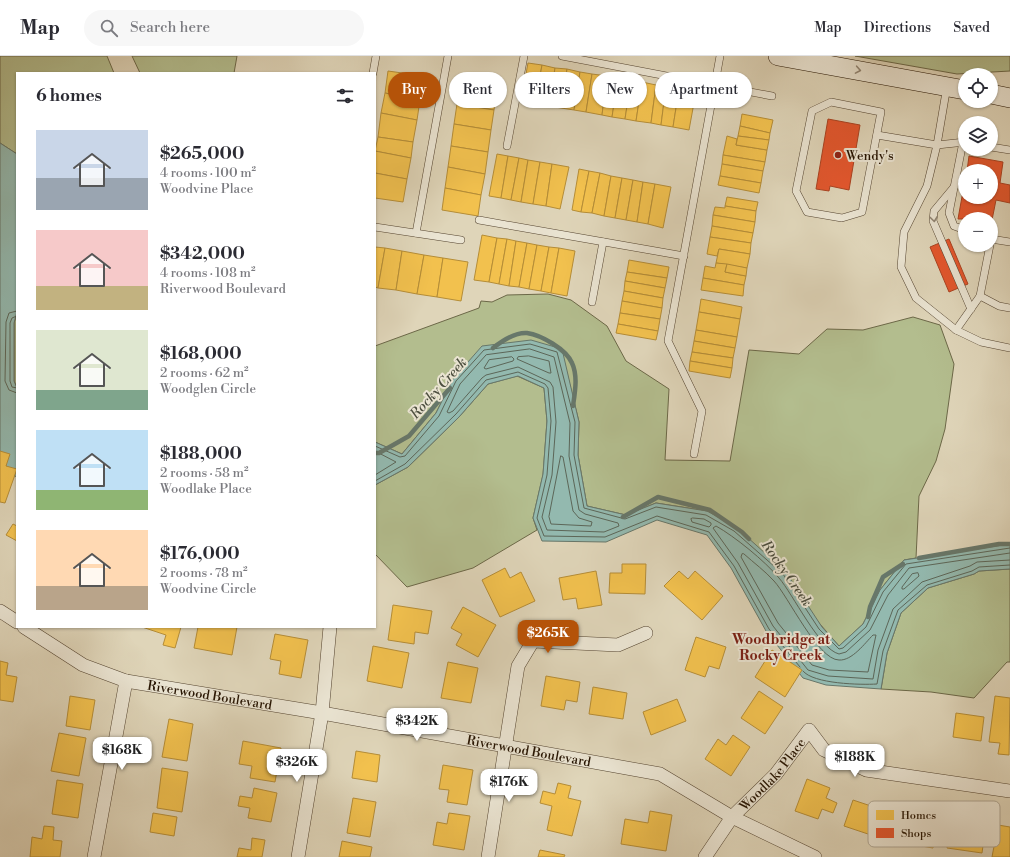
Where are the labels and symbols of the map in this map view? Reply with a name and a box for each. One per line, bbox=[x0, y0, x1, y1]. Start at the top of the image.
one-way arrow bbox=[855, 66, 861, 74]
place label: Wendy's bbox=[845, 148, 894, 164]
marker: Wendy's bbox=[833, 150, 843, 160]
one-way arrow bbox=[930, 215, 939, 222]
water label: Rocky Creek bbox=[406, 354, 471, 424]
water label: Rocky Creek bbox=[756, 536, 816, 610]
pin: $265K bbox=[520, 620, 576, 654]
district label: Woodbridge at Rocky Creek bbox=[731, 631, 831, 665]
street label: Riverwood Boulevard bbox=[146, 678, 274, 714]
pin: $342K bbox=[389, 708, 445, 742]
street label: Riverwood Boulevard bbox=[465, 732, 593, 771]
street label: Woodlake Place bbox=[736, 735, 809, 815]
pin: $168K bbox=[94, 737, 150, 771]
pin: $188K bbox=[827, 744, 883, 778]
pin: $326K bbox=[269, 749, 325, 783]
pin: $176K bbox=[481, 769, 537, 803]
legend bbox=[868, 801, 1000, 847]
text: Homes bbox=[901, 809, 936, 823]
text: Shops bbox=[901, 827, 931, 841]

